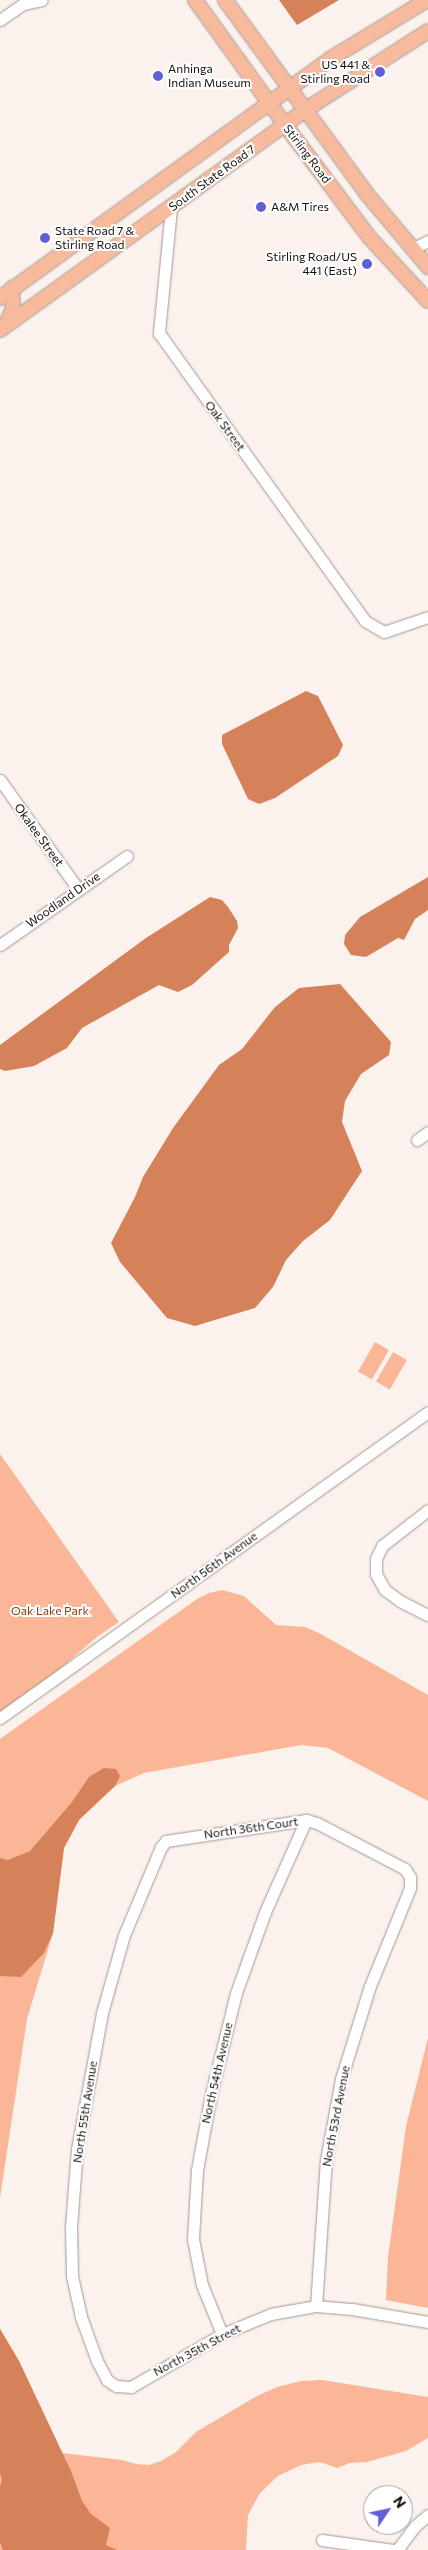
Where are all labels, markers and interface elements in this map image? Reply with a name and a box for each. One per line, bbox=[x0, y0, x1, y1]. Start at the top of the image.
place label: US 441 & Stirling Road bbox=[300, 58, 370, 86]
place label: Anhinga Indian Museum bbox=[168, 62, 251, 90]
marker: US 441 & Stirling Road bbox=[374, 66, 386, 78]
marker: Anhinga Indian Museum bbox=[152, 70, 164, 82]
street label: Stirling Road bbox=[280, 122, 334, 186]
street label: South State Road 7 bbox=[166, 142, 258, 214]
place label: A&M Tires bbox=[271, 200, 329, 214]
marker: A&M Tires bbox=[255, 201, 267, 213]
place label: State Road 7 & Stirling Road bbox=[55, 224, 134, 252]
marker: State Road 7 & Stirling Road bbox=[39, 232, 51, 244]
place label: Stirling Road/US 441 (East) bbox=[266, 250, 357, 278]
marker: Stirling Road/US 441 (East) bbox=[361, 258, 373, 270]
street label: Oak Street bbox=[202, 398, 248, 454]
street label: Okalee Street bbox=[11, 801, 67, 869]
street label: Woodland Drive bbox=[23, 869, 103, 931]
street label: North 56th Avenue bbox=[168, 1529, 260, 1601]
park label: Oak Lake Park bbox=[11, 1604, 89, 1618]
street label: North 36th Court bbox=[203, 1814, 299, 1842]
street label: North 54th Avenue bbox=[198, 2021, 236, 2125]
street label: North 55th Avenue bbox=[70, 2060, 100, 2164]
street label: North 53rd Avenue bbox=[319, 2064, 353, 2168]
street label: North 35th Street bbox=[151, 2321, 243, 2379]
north arrow bbox=[363, 2485, 413, 2535]
text: N bbox=[390, 2493, 410, 2511]

